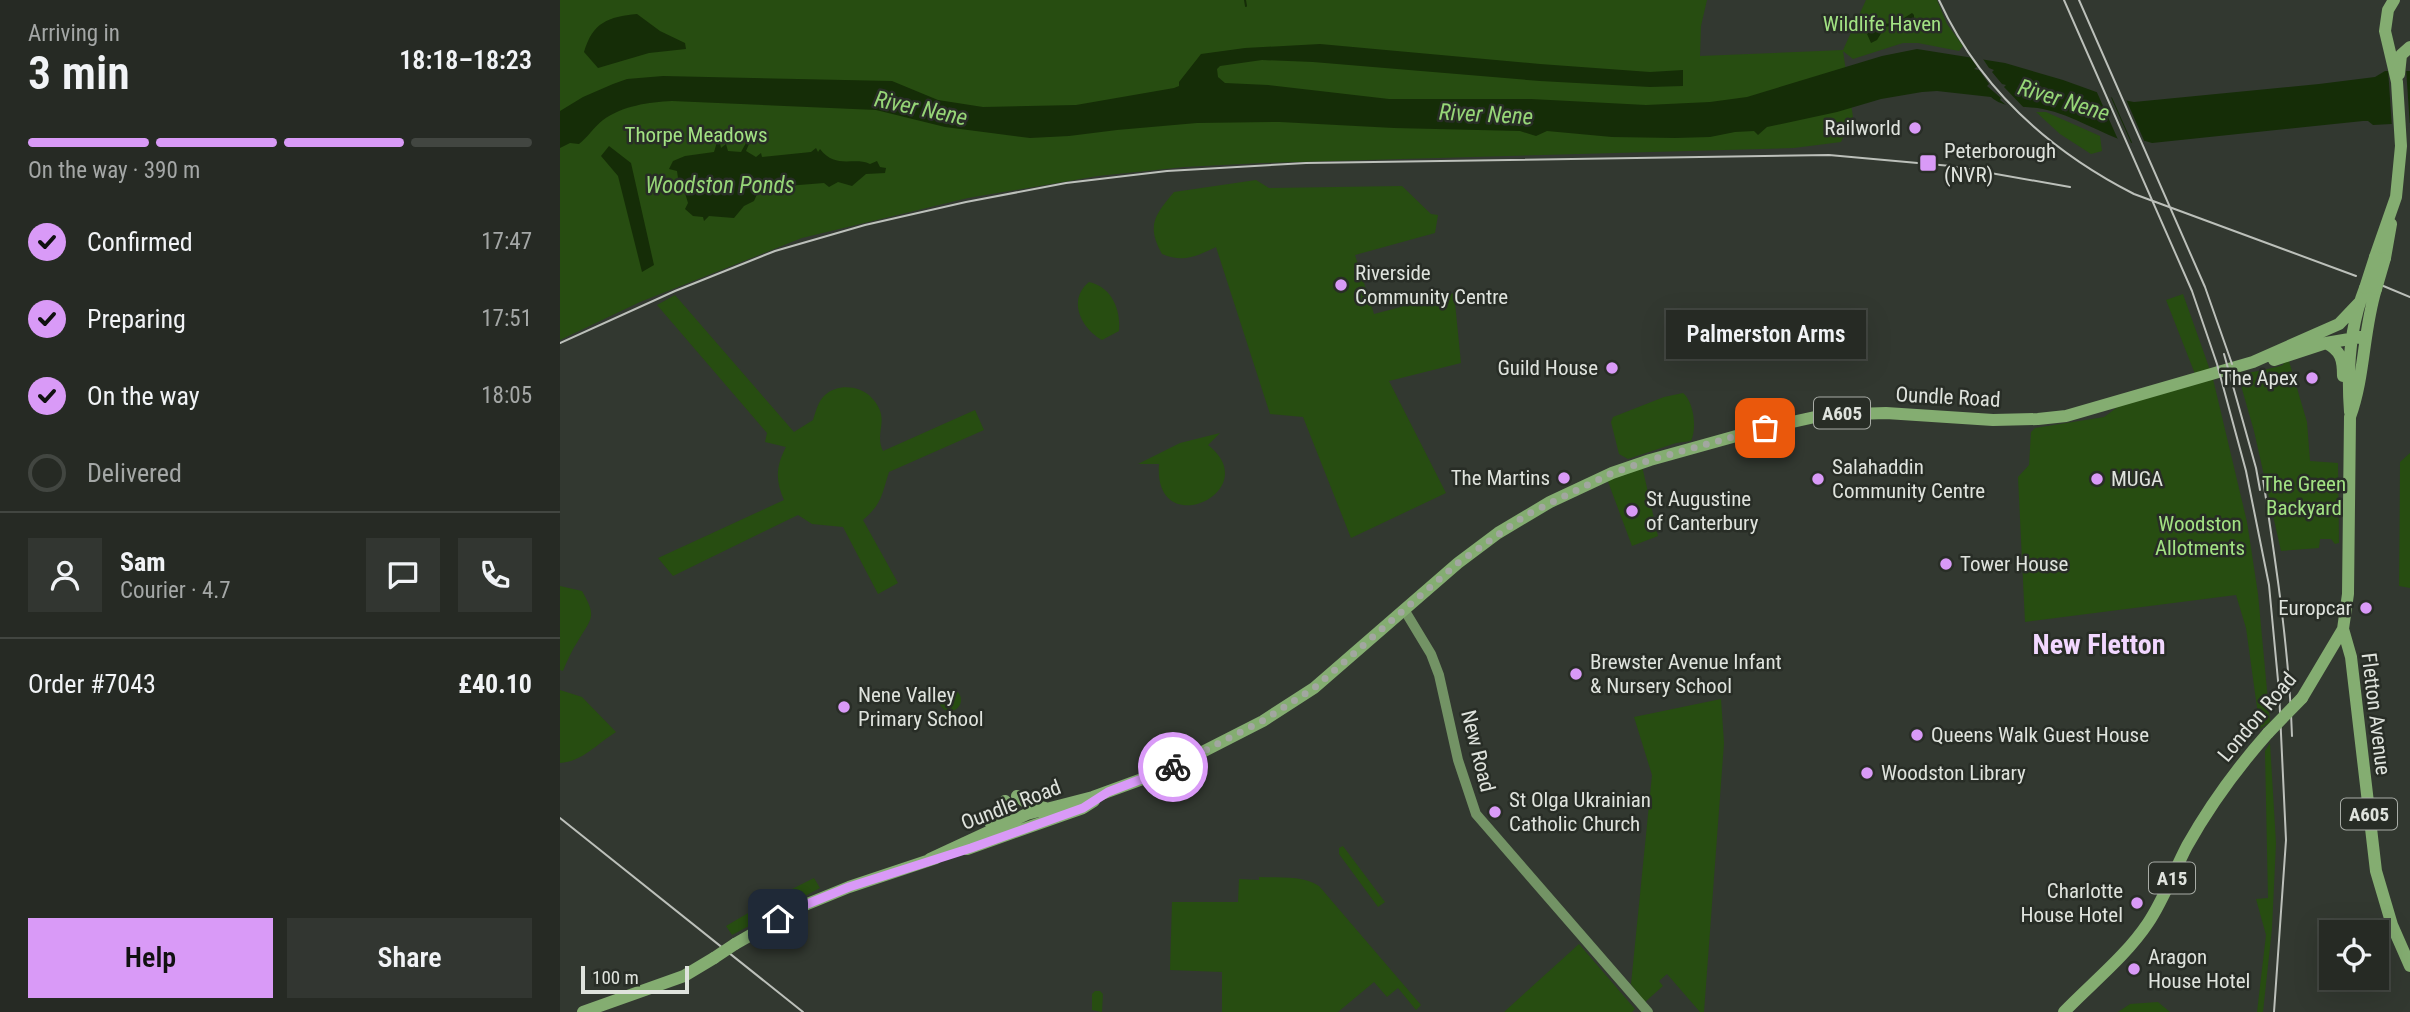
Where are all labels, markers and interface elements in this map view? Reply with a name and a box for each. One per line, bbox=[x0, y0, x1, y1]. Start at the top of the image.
park label: Wildlife Haven bbox=[1823, 12, 1941, 36]
text: Arriving in bbox=[28, 20, 120, 47]
text: 18:18–18:23 bbox=[399, 45, 532, 75]
text: 3 min bbox=[28, 46, 130, 100]
water label: River Nene bbox=[2015, 74, 2113, 127]
water label: River Nene bbox=[872, 85, 970, 132]
water label: River Nene bbox=[1438, 99, 1534, 130]
place label: Railworld bbox=[1824, 116, 1901, 140]
marker: Railworld bbox=[1907, 120, 1923, 136]
park label: Thorpe Meadows bbox=[625, 123, 767, 147]
place label: Peterborough (NVR) bbox=[1944, 139, 2056, 187]
marker: Peterborough (NVR) bbox=[1918, 153, 1938, 173]
text: On the way · 390 m bbox=[28, 157, 200, 184]
water label: Woodston Ponds bbox=[645, 172, 795, 199]
icon: check bbox=[28, 223, 66, 261]
text: Confirmed bbox=[87, 227, 193, 257]
text: 17:47 bbox=[481, 228, 532, 255]
place label: Riverside Community Centre bbox=[1355, 261, 1508, 309]
marker: Riverside Community Centre bbox=[1333, 277, 1349, 293]
icon: check bbox=[28, 300, 66, 338]
text: Preparing bbox=[87, 304, 186, 334]
text: 17:51 bbox=[481, 305, 532, 332]
callout: Palmerston Arms bbox=[1665, 309, 1865, 358]
text: Palmerston Arms bbox=[1687, 321, 1845, 348]
place label: Guild House bbox=[1497, 356, 1598, 380]
marker: Guild House bbox=[1604, 360, 1620, 376]
place label: The Apex bbox=[2221, 366, 2298, 390]
marker: The Apex bbox=[2304, 370, 2320, 386]
icon: check bbox=[28, 377, 66, 415]
text: On the way bbox=[87, 381, 200, 411]
text: 18:05 bbox=[481, 382, 532, 409]
street label: Oundle Road bbox=[1895, 382, 2001, 412]
pin bbox=[1735, 398, 1795, 458]
road number: A605 bbox=[1814, 398, 1870, 428]
icon: bag bbox=[1746, 409, 1784, 447]
place label: Salahaddin Community Centre bbox=[1832, 455, 1985, 503]
text: Delivered bbox=[87, 458, 182, 488]
place label: The Martins bbox=[1451, 466, 1550, 490]
place label: MUGA bbox=[2111, 467, 2163, 491]
marker: The Martins bbox=[1556, 470, 1572, 486]
marker: Salahaddin Community Centre bbox=[1810, 471, 1826, 487]
marker: MUGA bbox=[2089, 471, 2105, 487]
park label: The Green Backyard bbox=[2262, 472, 2346, 520]
place label: St Augustine of Canterbury bbox=[1646, 487, 1759, 535]
marker: St Augustine of Canterbury bbox=[1624, 503, 1640, 519]
park label: Woodston Allotments bbox=[2155, 512, 2245, 560]
button: person bbox=[28, 538, 102, 612]
button: chat bbox=[366, 538, 440, 612]
button: phone bbox=[458, 538, 532, 612]
text: Sam bbox=[120, 547, 166, 577]
place label: Tower House bbox=[1960, 552, 2068, 576]
marker: Tower House bbox=[1938, 556, 1954, 572]
text: Courier · 4.7 bbox=[120, 577, 231, 604]
place label: Europcar bbox=[2278, 596, 2352, 620]
marker: Europcar bbox=[2358, 600, 2374, 616]
district label: New Fletton bbox=[2033, 628, 2166, 661]
place label: Brewster Avenue Infant & Nursery School bbox=[1590, 650, 1782, 698]
street label: Fletton Avenue bbox=[2357, 652, 2395, 777]
marker: Brewster Avenue Infant & Nursery School bbox=[1568, 666, 1584, 682]
street label: London Road bbox=[2213, 668, 2301, 766]
text: Order #7043 bbox=[28, 669, 156, 699]
text: £40.10 bbox=[458, 669, 532, 699]
place label: Nene Valley Primary School bbox=[858, 683, 984, 731]
marker: Nene Valley Primary School bbox=[836, 699, 852, 715]
street label: New Road bbox=[1456, 708, 1500, 794]
place label: Queens Walk Guest House bbox=[1931, 723, 2149, 747]
marker: Queens Walk Guest House bbox=[1909, 727, 1925, 743]
courier bbox=[1138, 732, 1208, 802]
icon: bike bbox=[1154, 748, 1192, 786]
place label: Woodston Library bbox=[1881, 761, 2026, 785]
marker: Woodston Library bbox=[1859, 765, 1875, 781]
street label: Oundle Road bbox=[958, 775, 1064, 835]
place label: St Olga Ukrainian Catholic Church bbox=[1509, 788, 1651, 836]
road number: A605 bbox=[2341, 799, 2397, 830]
marker: St Olga Ukrainian Catholic Church bbox=[1487, 804, 1503, 820]
road number: A15 bbox=[2149, 862, 2195, 894]
place label: Charlotte House Hotel bbox=[2021, 879, 2123, 927]
pin bbox=[748, 889, 808, 949]
marker: Charlotte House Hotel bbox=[2129, 895, 2145, 911]
icon: home bbox=[759, 900, 797, 938]
button: Help bbox=[28, 918, 273, 998]
button: Share bbox=[287, 918, 532, 998]
map controls bbox=[2319, 920, 2389, 990]
button: locate bbox=[2319, 920, 2389, 990]
place label: Aragon House Hotel bbox=[2148, 945, 2250, 993]
marker: Aragon House Hotel bbox=[2126, 961, 2142, 977]
scale bar bbox=[581, 963, 690, 995]
text: 100 m bbox=[592, 966, 639, 989]

